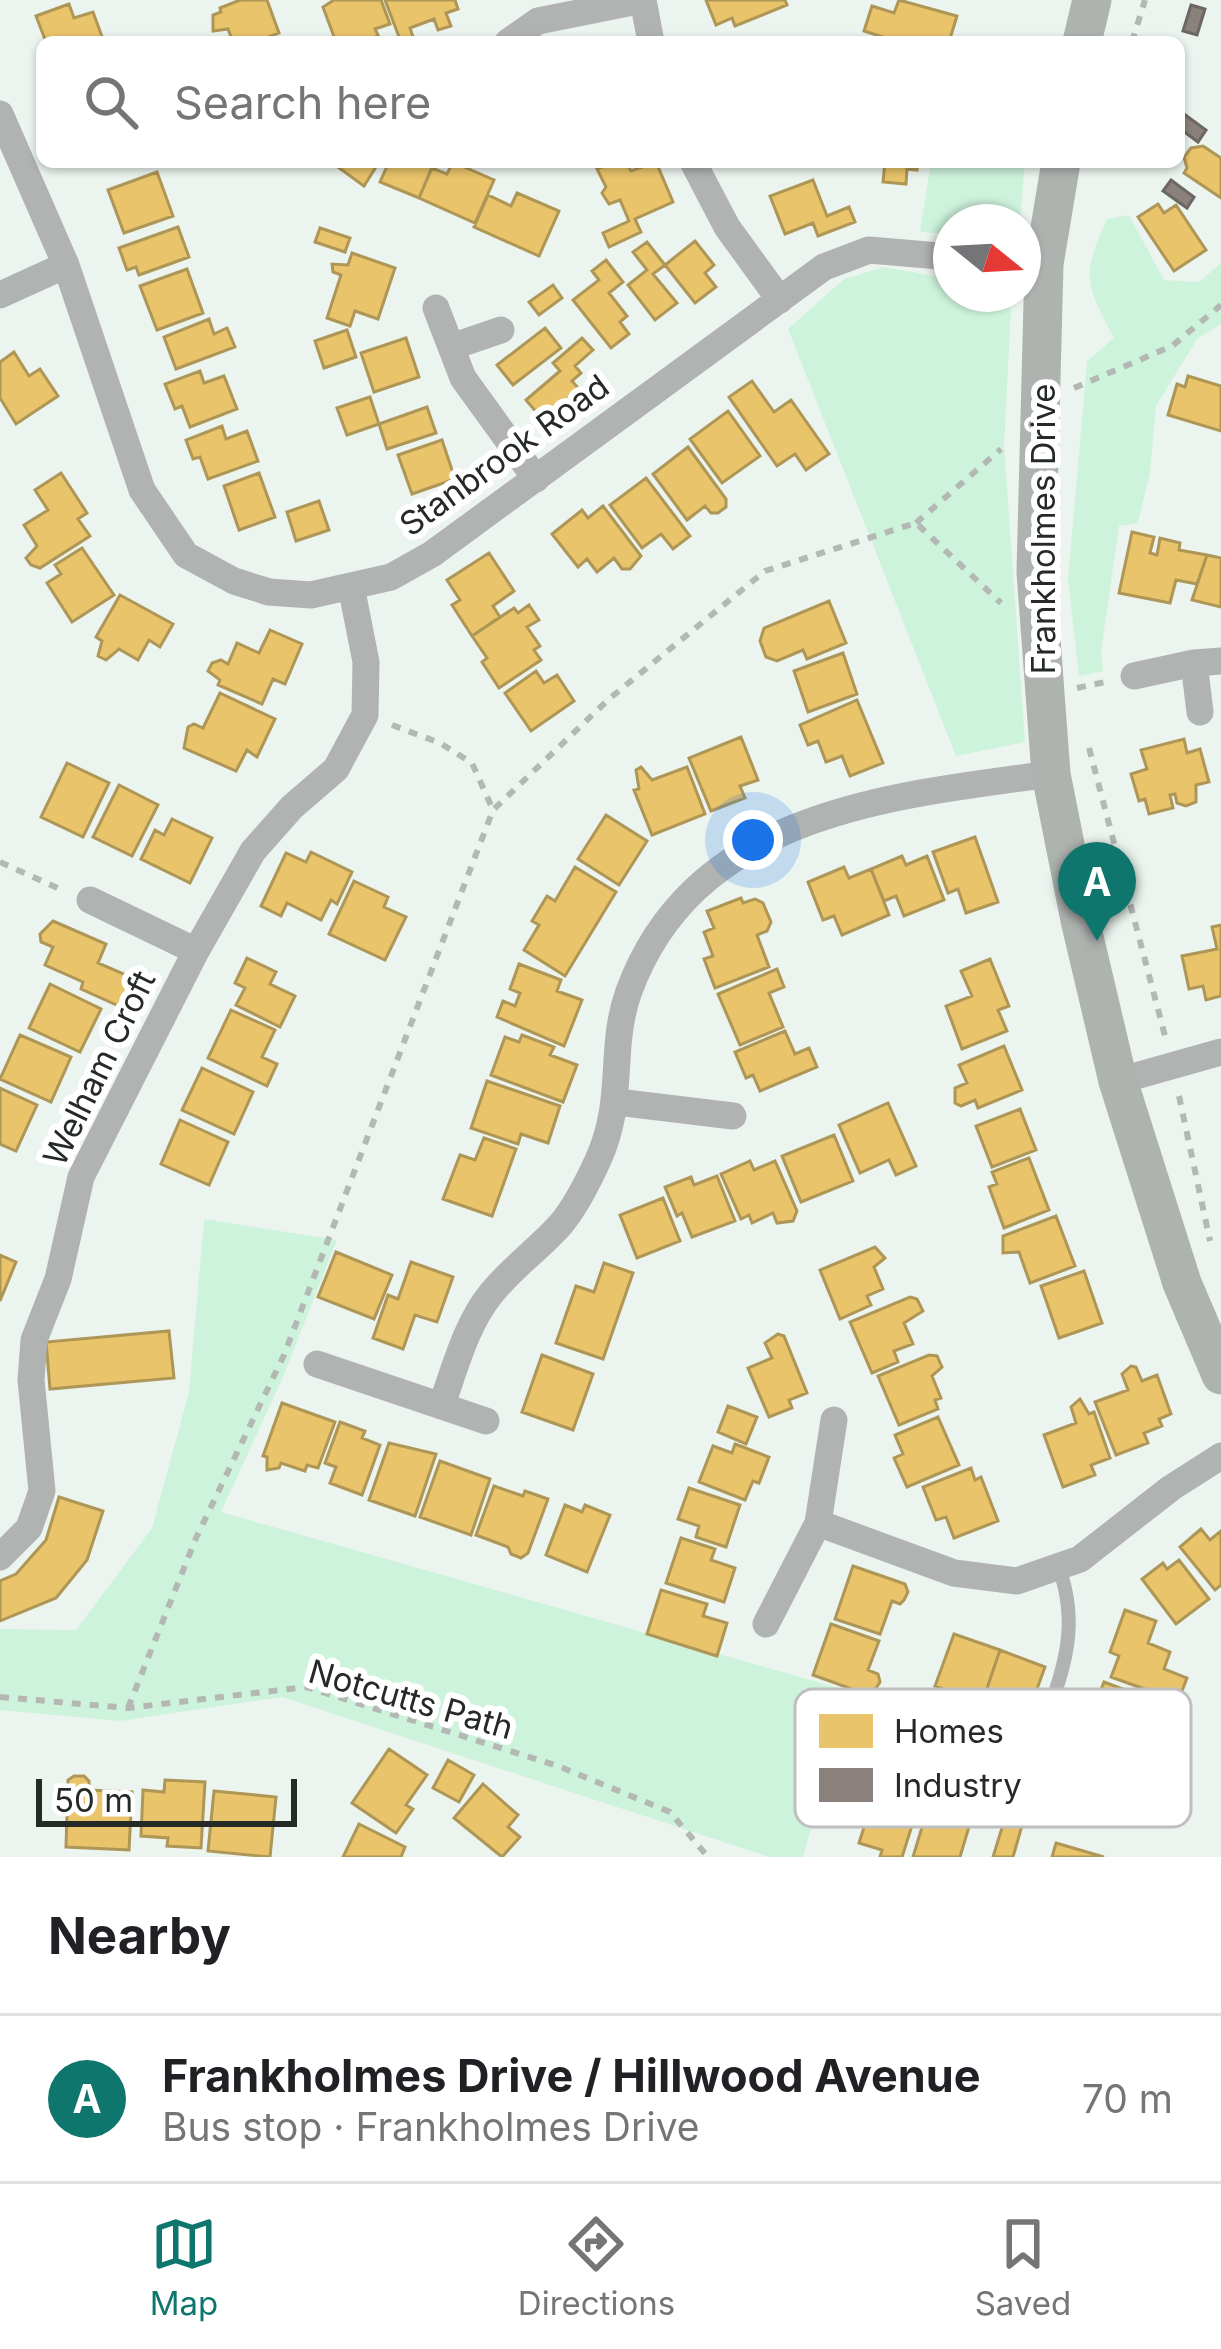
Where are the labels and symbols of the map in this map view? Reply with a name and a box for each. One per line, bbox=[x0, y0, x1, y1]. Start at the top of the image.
north arrow bbox=[933, 204, 1041, 312]
street label: Stanbrook Road bbox=[392, 366, 616, 544]
street label: Frankholmes Drive bbox=[1023, 383, 1063, 675]
your location bbox=[723, 810, 783, 870]
pin: A bbox=[1058, 842, 1136, 941]
street label: Welham Croft bbox=[35, 964, 164, 1172]
street label: Notcutts Path bbox=[304, 1651, 518, 1747]
legend bbox=[795, 1689, 1191, 1827]
text: Homes bbox=[894, 1711, 1004, 1751]
text: Industry bbox=[894, 1765, 1022, 1805]
scale bar bbox=[36, 1773, 297, 1826]

